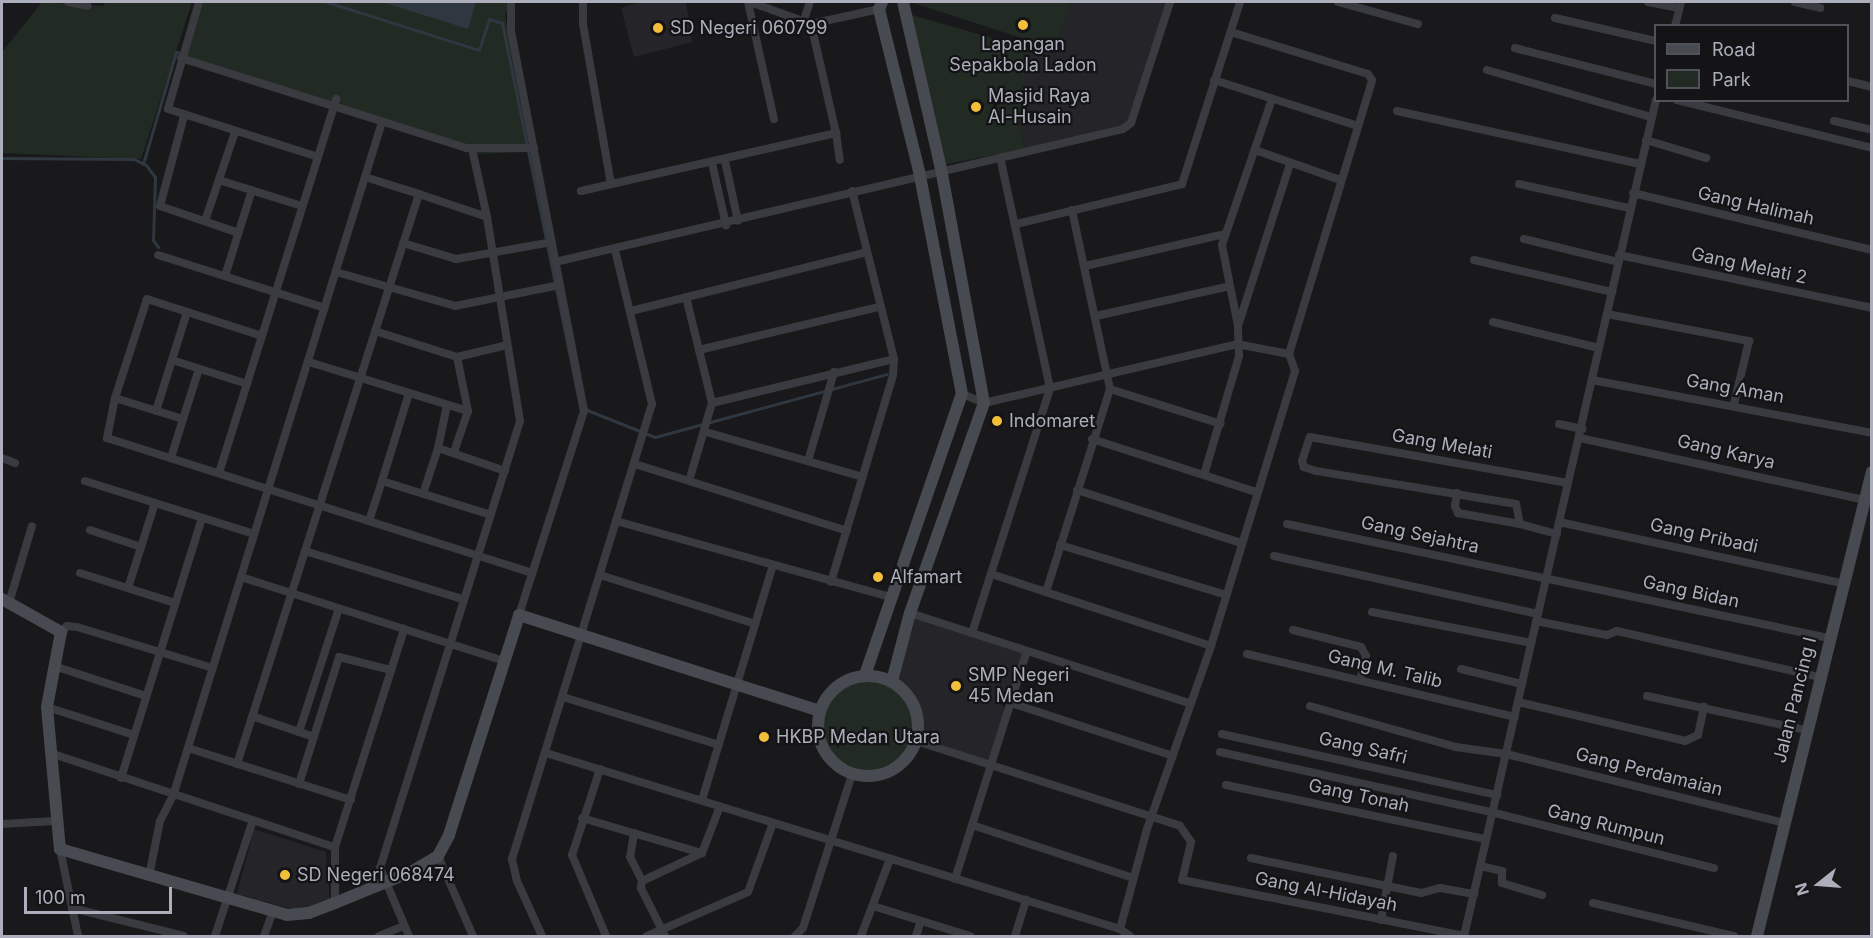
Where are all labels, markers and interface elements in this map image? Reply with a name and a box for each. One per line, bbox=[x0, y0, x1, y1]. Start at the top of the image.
place label: SD Negeri 060799 bbox=[670, 17, 828, 39]
marker: Lapangan Sepakbola Ladon bbox=[1016, 18, 1030, 32]
marker: SD Negeri 060799 bbox=[651, 21, 665, 35]
legend bbox=[1654, 24, 1849, 102]
place label: Lapangan Sepakbola Ladon bbox=[949, 34, 1097, 76]
text: Road bbox=[1712, 39, 1755, 60]
text: Park bbox=[1712, 69, 1751, 90]
place label: Masjid Raya Al-Husain bbox=[988, 86, 1090, 128]
marker: Masjid Raya Al-Husain bbox=[969, 100, 983, 114]
street label: Gang Halimah bbox=[1696, 182, 1816, 230]
street label: Gang Melati 2 bbox=[1689, 243, 1809, 289]
street label: Gang Aman bbox=[1684, 370, 1786, 408]
place label: Indomaret bbox=[1009, 410, 1095, 432]
marker: Indomaret bbox=[990, 414, 1004, 428]
street label: Gang Melati bbox=[1390, 425, 1494, 463]
street label: Gang Karya bbox=[1675, 430, 1777, 474]
street label: Gang Sejahtra bbox=[1359, 512, 1481, 558]
street label: Gang Pribadi bbox=[1648, 514, 1760, 558]
place label: Alfamart bbox=[890, 566, 962, 588]
marker: Alfamart bbox=[871, 570, 885, 584]
street label: Gang Bidan bbox=[1641, 571, 1741, 613]
street label: Jalan Pancing I bbox=[1769, 635, 1821, 765]
street label: Gang M. Talib bbox=[1326, 645, 1444, 693]
place label: SMP Negeri 45 Medan bbox=[968, 665, 1069, 708]
marker: SMP Negeri 45 Medan bbox=[949, 679, 963, 693]
place label: HKBP Medan Utara bbox=[776, 726, 940, 748]
street label: Gang Safri bbox=[1317, 727, 1409, 769]
marker: HKBP Medan Utara bbox=[757, 730, 771, 744]
street label: Gang Perdamaian bbox=[1573, 743, 1725, 801]
street label: Gang Tonah bbox=[1307, 775, 1411, 817]
street label: Gang Rumpun bbox=[1545, 800, 1667, 850]
north arrow bbox=[1789, 854, 1849, 914]
place label: SD Negeri 068474 bbox=[297, 864, 455, 886]
marker: SD Negeri 068474 bbox=[278, 868, 292, 882]
street label: Gang Al-Hidayah bbox=[1253, 868, 1399, 916]
scale bar bbox=[27, 875, 176, 913]
text: N bbox=[1790, 881, 1813, 898]
text: 100 m bbox=[35, 887, 86, 908]

